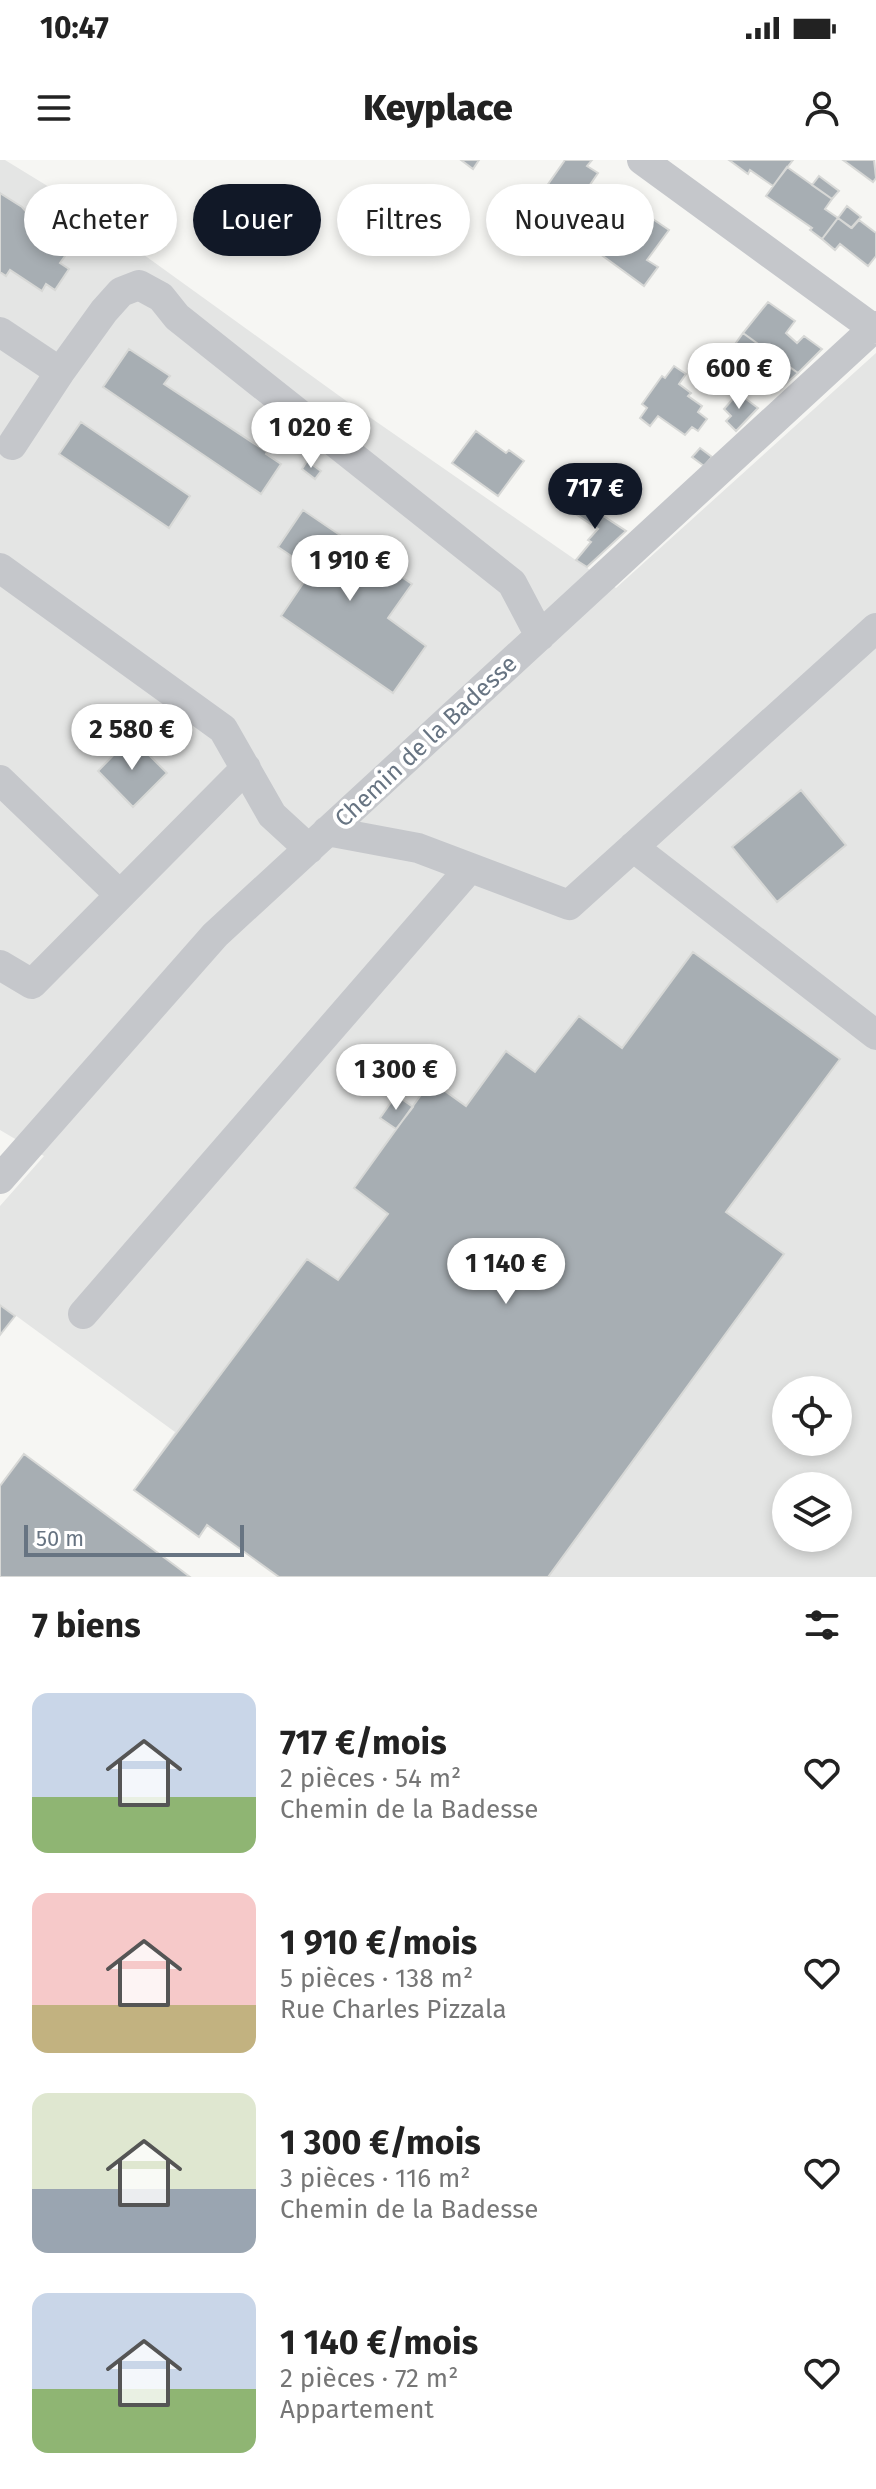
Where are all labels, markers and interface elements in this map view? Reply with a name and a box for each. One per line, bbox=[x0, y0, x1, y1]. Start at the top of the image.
text: 10:47 bbox=[40, 10, 109, 46]
icon: menu bbox=[32, 86, 76, 130]
text: Keyplace bbox=[363, 86, 513, 130]
icon: person bbox=[800, 86, 844, 130]
chip: Acheter bbox=[24, 184, 177, 256]
chip: Louer bbox=[193, 184, 321, 256]
chip: Filtres bbox=[337, 184, 470, 256]
chip: Nouveau bbox=[486, 184, 654, 256]
pin: 600 € bbox=[683, 343, 795, 411]
text: 600 € bbox=[706, 353, 772, 384]
pin: 1 020 € bbox=[237, 402, 385, 470]
text: 1 020 € bbox=[269, 412, 353, 443]
pin: 717 € bbox=[539, 463, 651, 531]
text: 717 € bbox=[566, 473, 624, 504]
pin: 1 910 € bbox=[276, 535, 424, 603]
text: 1 910 € bbox=[309, 545, 391, 576]
street label: Chemin de la Badesse bbox=[329, 649, 523, 833]
pin: 2 580 € bbox=[58, 704, 206, 772]
text: 2 580 € bbox=[89, 714, 175, 745]
pin: 1 300 € bbox=[322, 1044, 470, 1112]
text: 1 300 € bbox=[354, 1054, 438, 1085]
pin: 1 140 € bbox=[432, 1238, 580, 1306]
text: 1 140 € bbox=[465, 1248, 547, 1279]
map controls bbox=[772, 1376, 852, 1552]
button: locate bbox=[772, 1376, 852, 1456]
button: layers bbox=[772, 1472, 852, 1552]
scale bar bbox=[24, 1521, 244, 1557]
text: 50 m bbox=[36, 1525, 84, 1552]
icon: filters bbox=[800, 1603, 844, 1647]
text: 7 biens bbox=[32, 1605, 141, 1646]
text: 717 €/mois bbox=[280, 1722, 447, 1763]
icon: home bbox=[96, 1725, 192, 1821]
icon: heart bbox=[800, 1751, 844, 1795]
text: 2 pièces · 54 m² bbox=[280, 1763, 461, 1794]
text: Chemin de la Badesse bbox=[280, 1794, 538, 1825]
text: 1 910 €/mois bbox=[280, 1922, 477, 1963]
icon: home bbox=[96, 1925, 192, 2021]
icon: heart bbox=[800, 1951, 844, 1995]
text: 5 pièces · 138 m² bbox=[280, 1963, 473, 1994]
text: Rue Charles Pizzala bbox=[280, 1994, 507, 2025]
text: 1 300 €/mois bbox=[280, 2122, 481, 2163]
icon: home bbox=[96, 2125, 192, 2221]
icon: heart bbox=[800, 2151, 844, 2195]
text: 3 pièces · 116 m² bbox=[280, 2163, 471, 2194]
text: Chemin de la Badesse bbox=[280, 2194, 538, 2225]
text: 1 140 €/mois bbox=[280, 2322, 478, 2363]
icon: home bbox=[96, 2325, 192, 2421]
icon: heart bbox=[800, 2351, 844, 2395]
text: 2 pièces · 72 m² bbox=[280, 2363, 458, 2394]
text: Appartement bbox=[280, 2394, 434, 2425]

